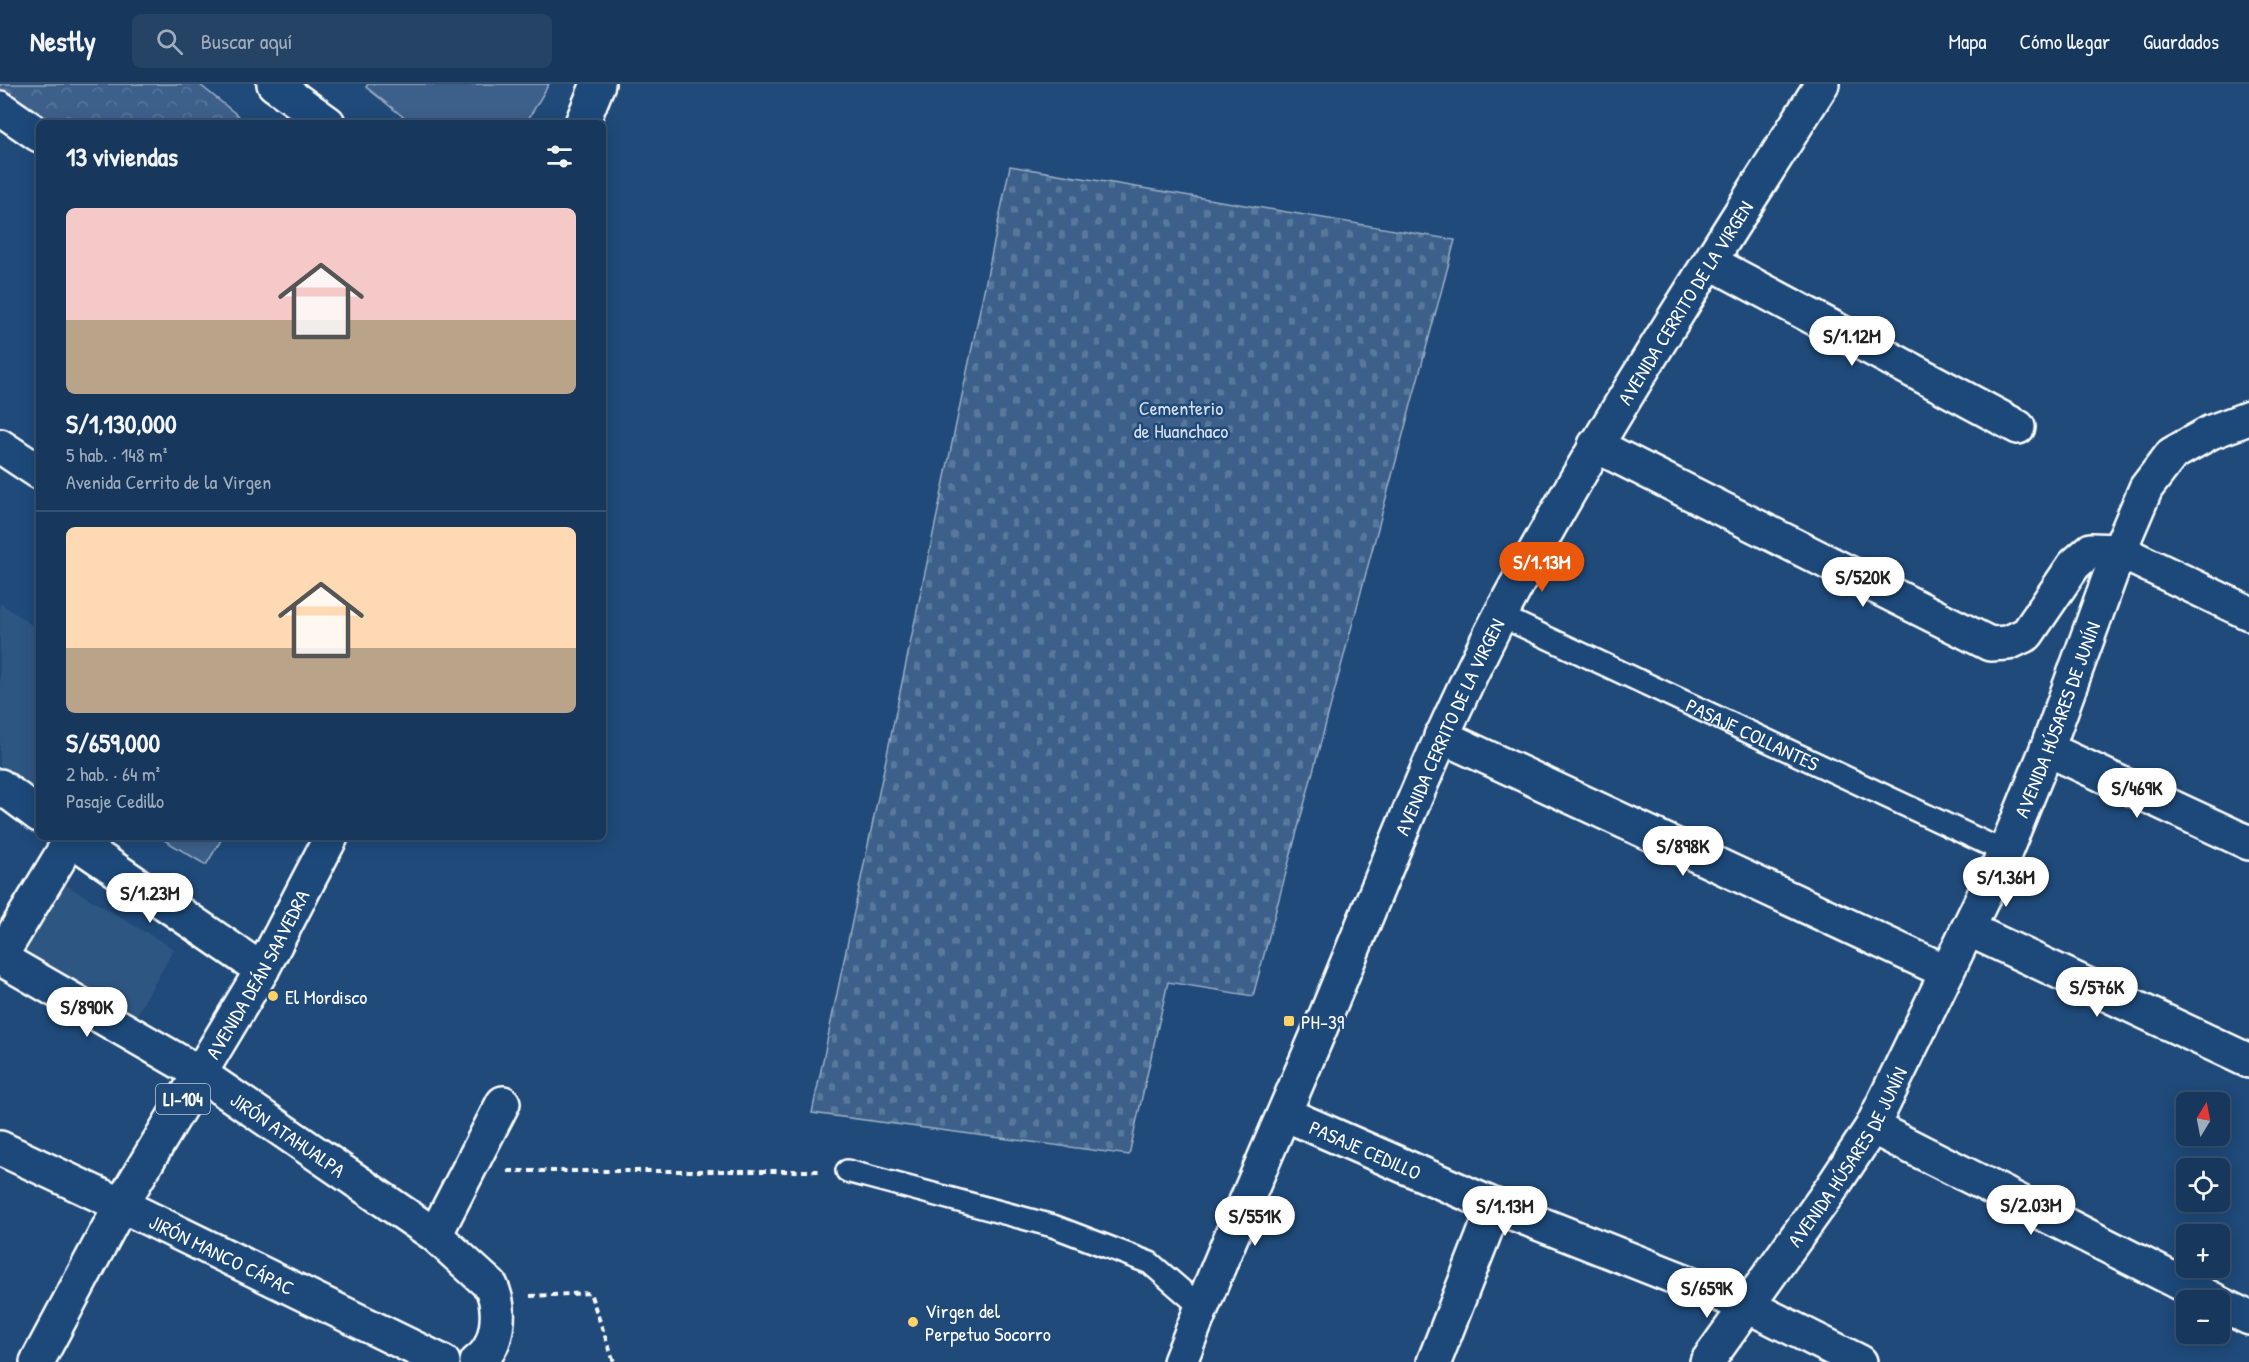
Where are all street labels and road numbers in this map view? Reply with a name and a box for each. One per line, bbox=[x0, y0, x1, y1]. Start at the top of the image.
street label: AVENIDA CERRITO DE LA VIRGEN bbox=[1611, 195, 1759, 409]
street label: AVENIDA CERRITO DE LA VIRGEN bbox=[1388, 613, 1510, 839]
street label: AVENIDA HÚSARES DE JUNÍN bbox=[2007, 618, 2106, 821]
street label: PASAJE COLLANTES bbox=[1682, 691, 1824, 777]
street label: AVENIDA DEÁN SAAVEDRA bbox=[199, 885, 315, 1063]
street label: AVENIDA HÚSARES DE JUNÍN bbox=[1781, 1062, 1913, 1252]
road number: LI-104 bbox=[156, 1084, 210, 1114]
street label: JIRÓN ATAHUALPA bbox=[226, 1085, 351, 1183]
street label: PASAJE CEDILLO bbox=[1306, 1113, 1426, 1186]
street label: JIRÓN MANCO CÁPAC bbox=[145, 1208, 299, 1301]

